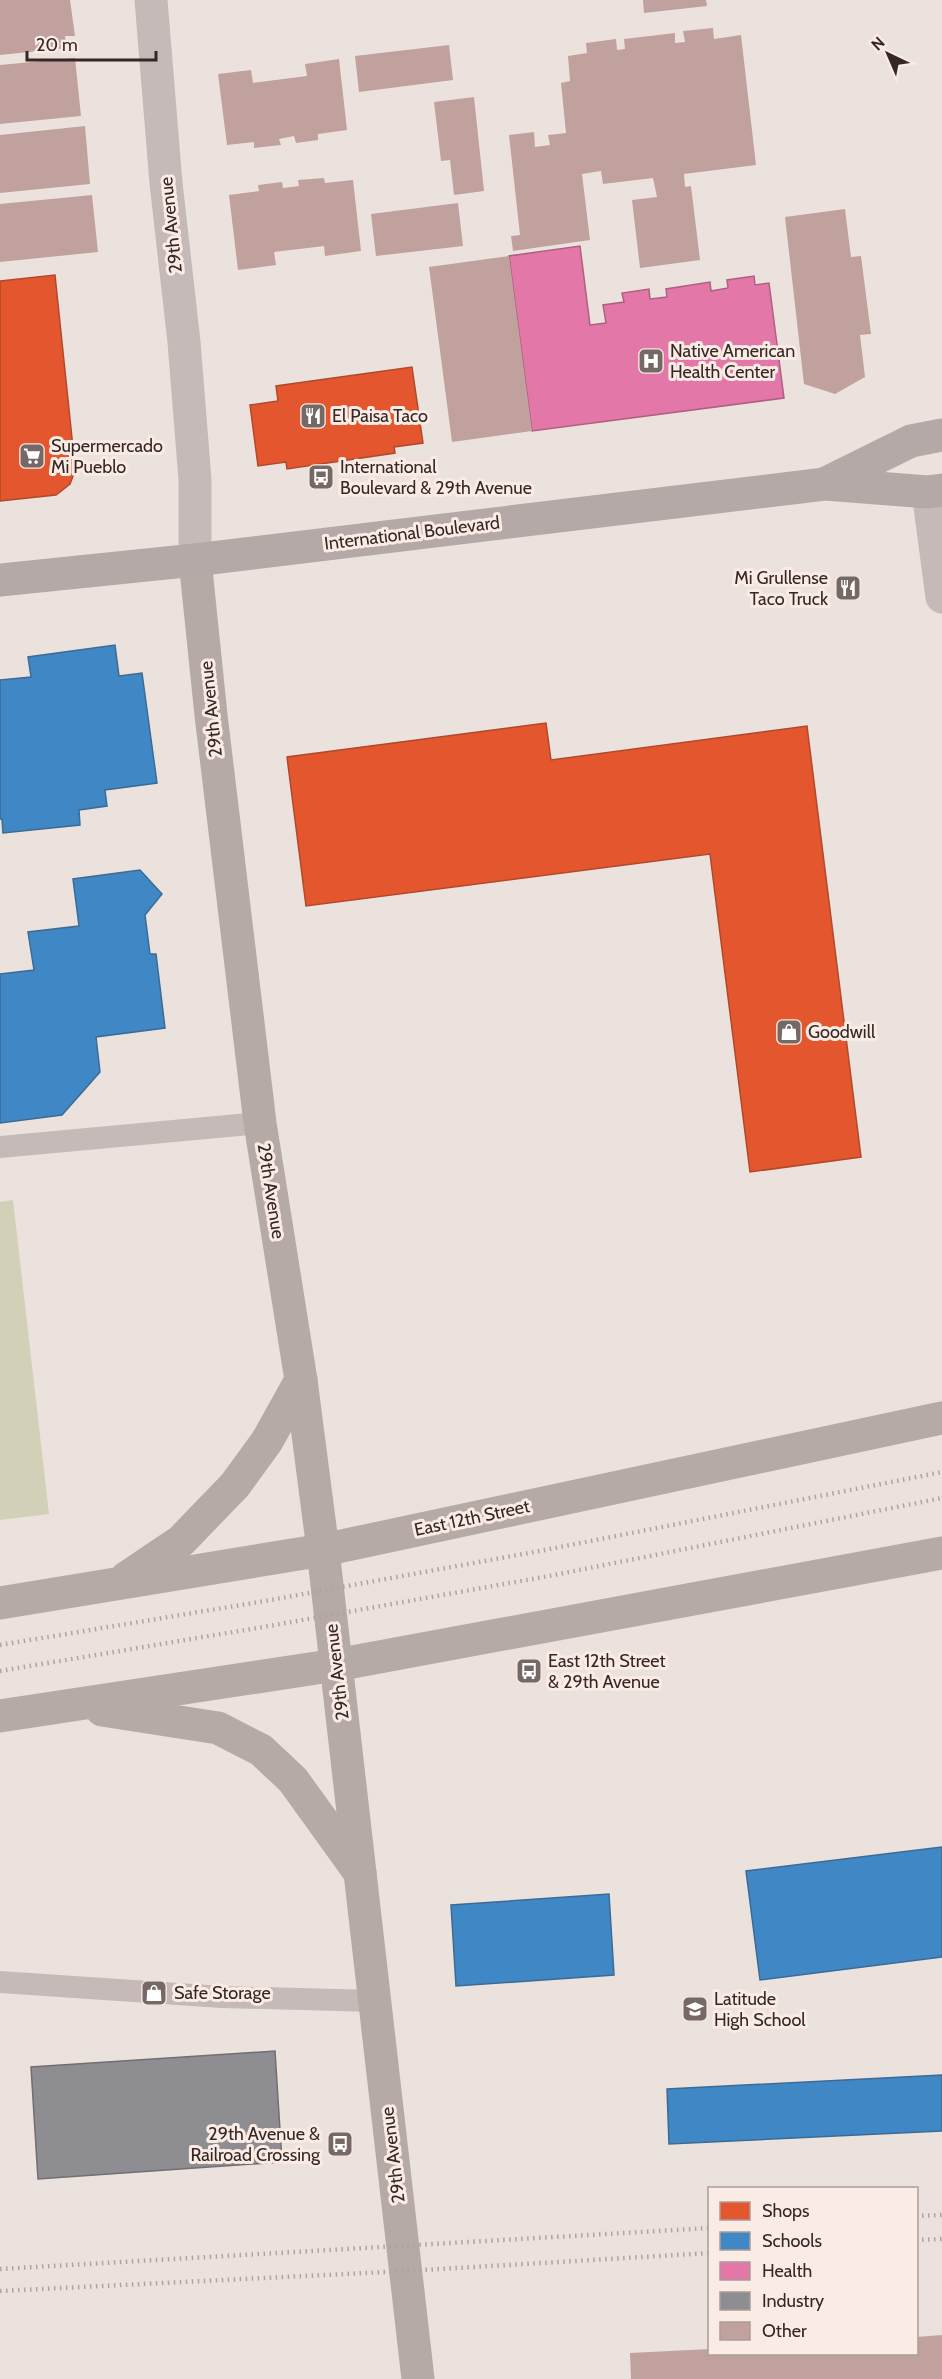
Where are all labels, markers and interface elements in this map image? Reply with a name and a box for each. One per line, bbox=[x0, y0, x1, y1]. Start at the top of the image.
scale bar bbox=[27, 24, 156, 62]
north arrow bbox=[858, 24, 918, 84]
text: N bbox=[867, 33, 889, 54]
text: 20 m bbox=[36, 34, 78, 56]
street label: 29th Avenue bbox=[155, 176, 187, 274]
place label: Native American Health Center bbox=[670, 340, 795, 383]
hospital icon: Native American Health Center bbox=[636, 346, 666, 376]
restaurant icon: El Paisa Taco bbox=[298, 401, 328, 431]
place label: El Paisa Taco bbox=[332, 405, 428, 427]
place label: Supermercado Mi Pueblo bbox=[51, 435, 163, 478]
supermarket icon: Supermercado Mi Pueblo bbox=[17, 441, 47, 471]
place label: International Boulevard & 29th Avenue bbox=[340, 456, 532, 499]
bus stop icon: International Boulevard & 29th Avenue bbox=[306, 462, 336, 492]
street label: International Boulevard bbox=[323, 511, 501, 555]
place label: Mi Grullense Taco Truck bbox=[734, 567, 829, 610]
restaurant icon: Mi Grullense Taco Truck bbox=[833, 573, 863, 603]
street label: 29th Avenue bbox=[195, 660, 227, 758]
shop icon: Goodwill bbox=[774, 1017, 804, 1047]
place label: Goodwill bbox=[808, 1021, 876, 1043]
street label: 29th Avenue bbox=[253, 1142, 289, 1240]
street label: East 12th Street bbox=[412, 1495, 532, 1541]
street label: 29th Avenue bbox=[320, 1623, 354, 1721]
place label: East 12th Street & 29th Avenue bbox=[548, 1650, 666, 1693]
bus stop icon: East 12th Street & 29th Avenue bbox=[514, 1656, 544, 1686]
shop icon: Safe Storage bbox=[139, 1978, 169, 2008]
place label: Safe Storage bbox=[174, 1982, 271, 2004]
place label: Latitude High School bbox=[714, 1988, 806, 2031]
school or university icon: Latitude High School bbox=[680, 1994, 710, 2024]
street label: 29th Avenue bbox=[376, 2106, 410, 2204]
place label: 29th Avenue & Railroad Crossing bbox=[190, 2123, 321, 2166]
bus stop icon: 29th Avenue & Railroad Crossing bbox=[325, 2129, 355, 2159]
legend bbox=[708, 2187, 918, 2355]
text: Shops bbox=[762, 2200, 810, 2222]
text: Schools bbox=[762, 2230, 822, 2252]
text: Health bbox=[762, 2260, 812, 2282]
text: Industry bbox=[762, 2290, 824, 2312]
text: Other bbox=[762, 2320, 807, 2342]

